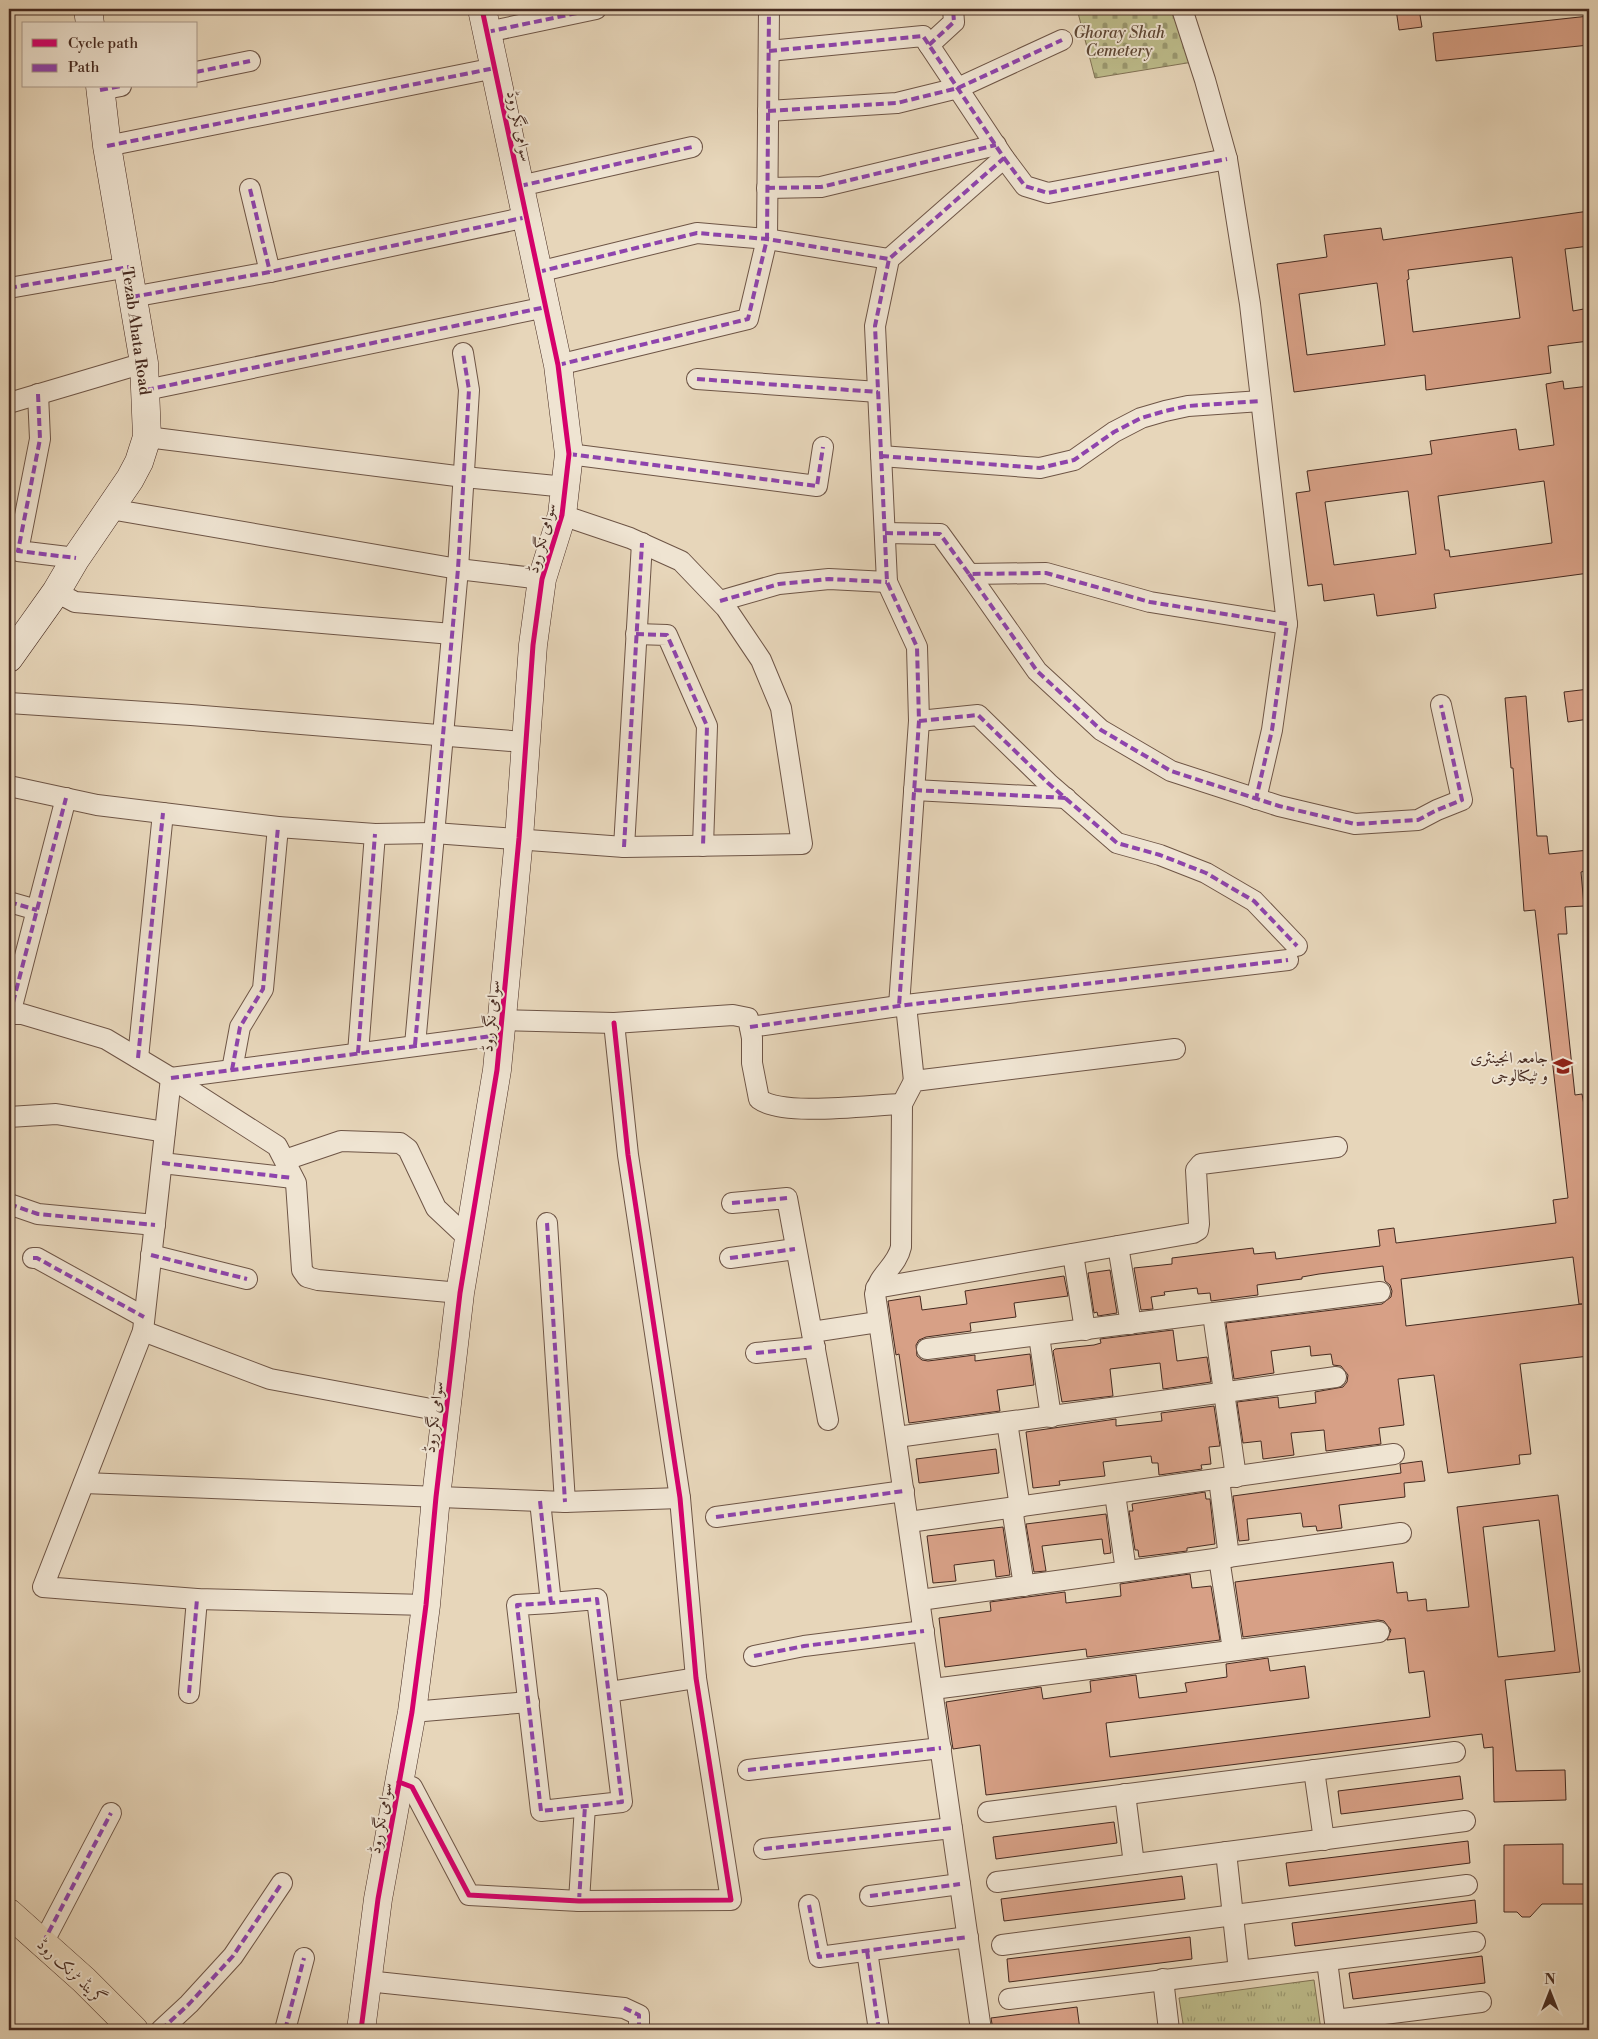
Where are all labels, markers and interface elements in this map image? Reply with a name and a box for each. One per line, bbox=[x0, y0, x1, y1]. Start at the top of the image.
legend bbox=[22, 22, 198, 88]
park label: Ghoray Shah Cemetery bbox=[1073, 23, 1165, 61]
text: Cycle path bbox=[68, 34, 138, 53]
text: Path bbox=[68, 58, 100, 77]
street label: سوامی نگر روڈ bbox=[502, 89, 536, 164]
street label: Tezab Ahata Road bbox=[117, 266, 155, 396]
street label: سوامی نگر روڈ bbox=[523, 501, 561, 576]
street label: سوامی نگر روڈ bbox=[477, 979, 505, 1053]
place label: جامعہ انجینئری و ٹیکنالوجی bbox=[1470, 1048, 1548, 1086]
school or university icon: جامعہ انجینئری و ٹیکنالوجی bbox=[1552, 1055, 1574, 1077]
street label: سوامی نگر روڈ bbox=[420, 1380, 448, 1454]
street label: سوامی نگر روڈ bbox=[365, 1781, 397, 1855]
street label: گرینڈ ٹرنک روڈ bbox=[33, 1934, 111, 2009]
north arrow bbox=[1526, 1966, 1576, 2016]
text: N bbox=[1544, 1971, 1556, 1989]

